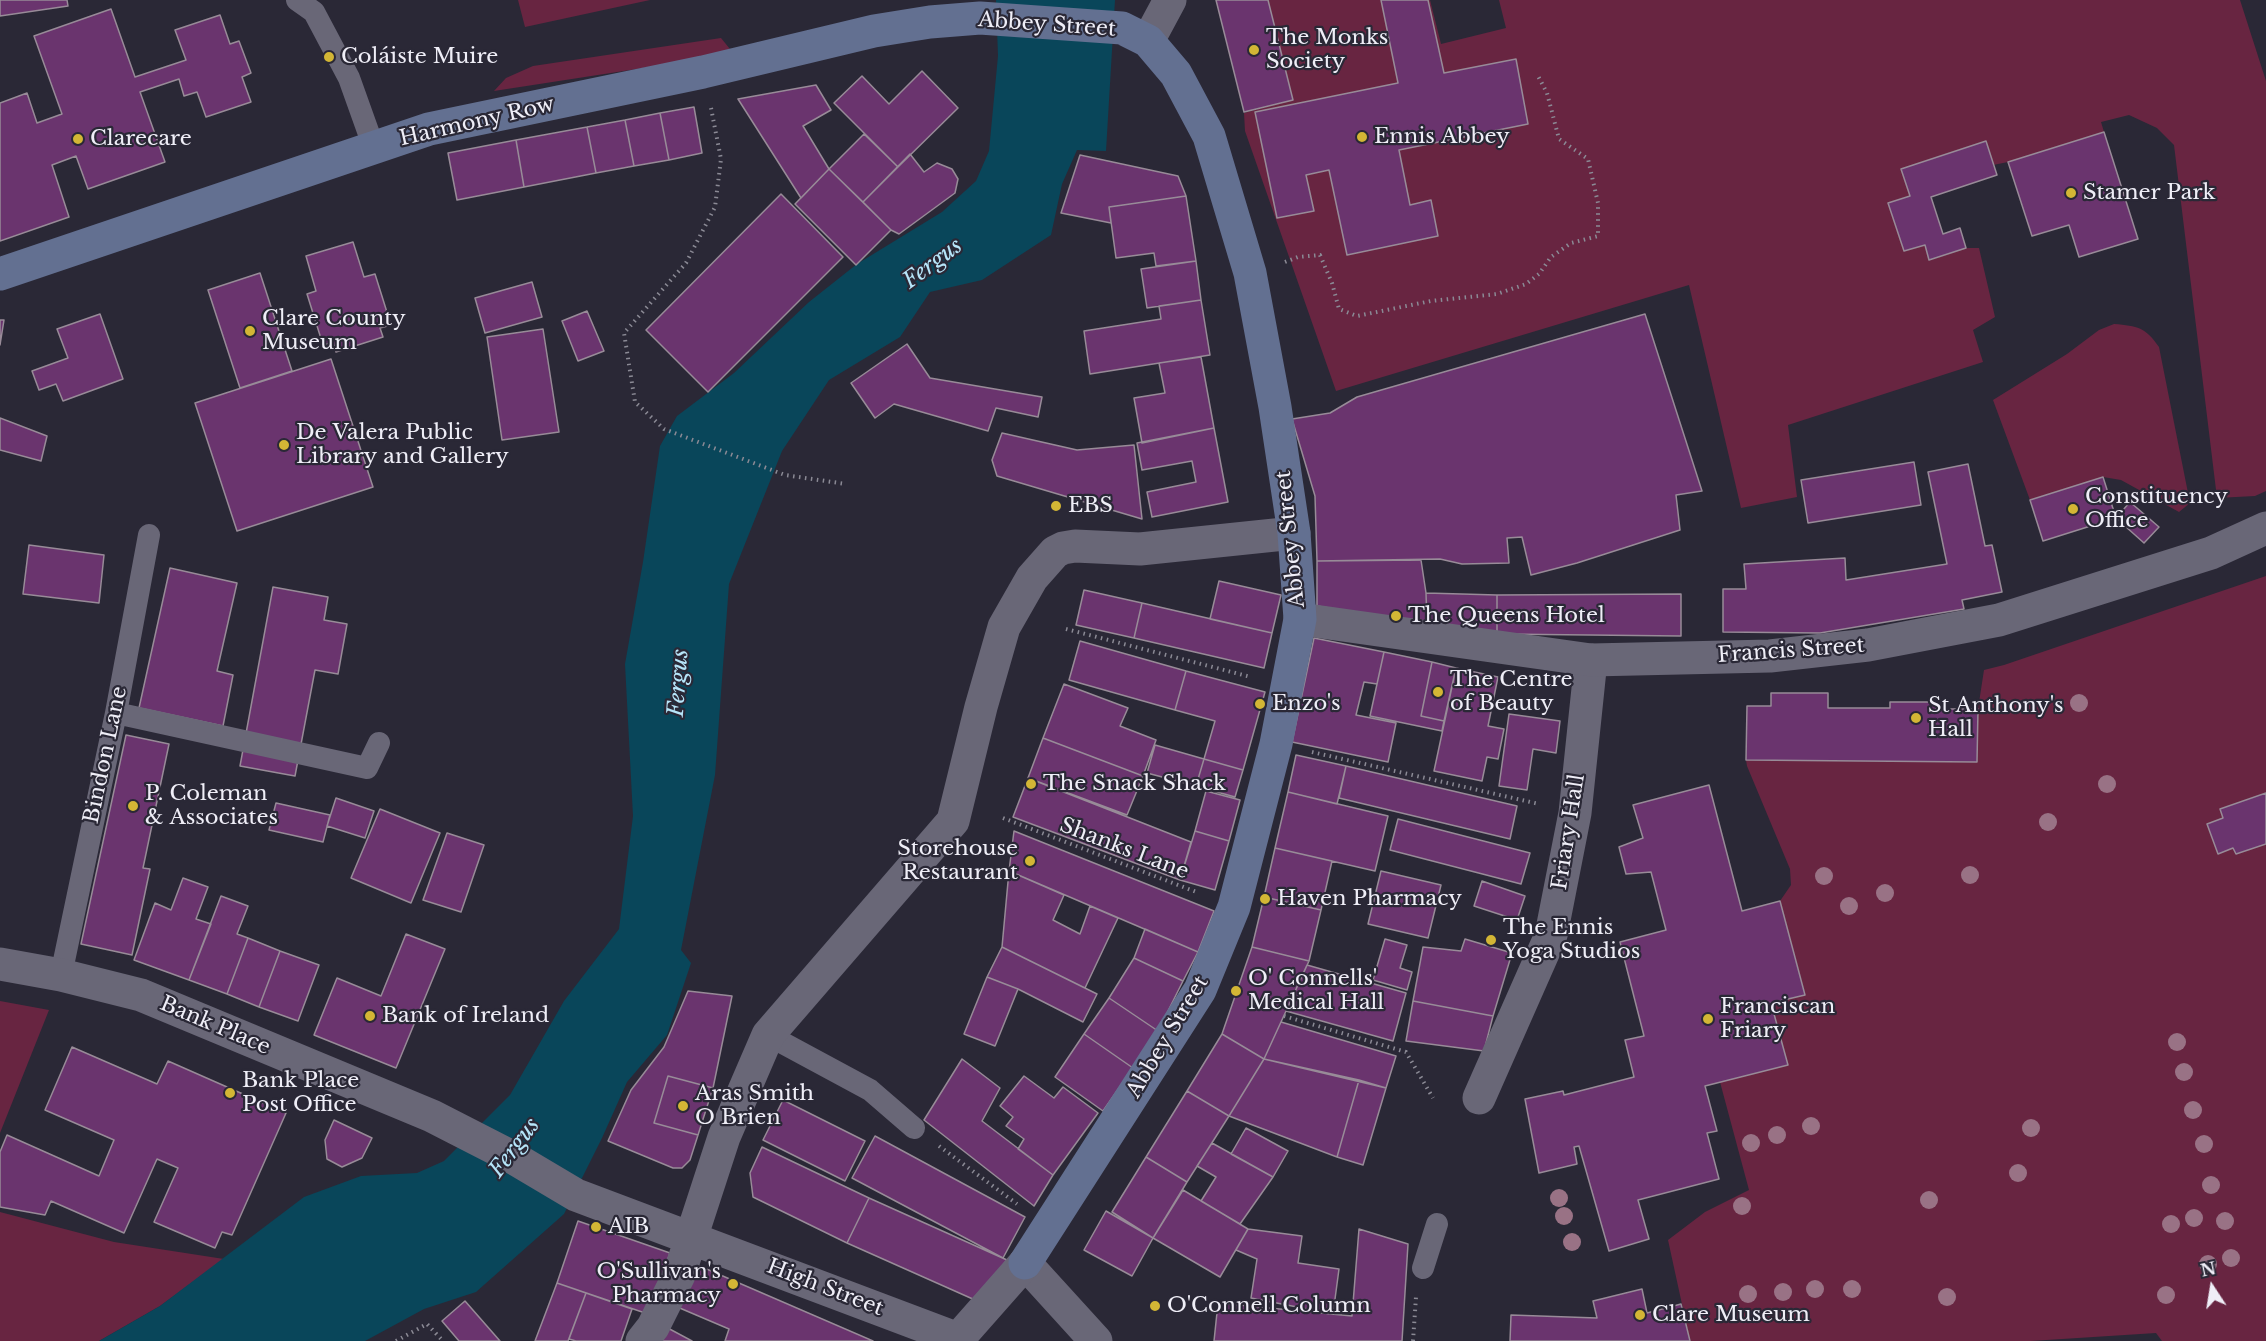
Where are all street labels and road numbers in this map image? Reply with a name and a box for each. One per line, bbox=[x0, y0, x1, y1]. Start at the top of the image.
street label: Abbey Street bbox=[977, 8, 1117, 42]
street label: Harmony Row bbox=[397, 92, 557, 152]
street label: Abbey Street bbox=[1271, 469, 1311, 609]
street label: Francis Street bbox=[1717, 633, 1865, 669]
street label: Bindon Lane bbox=[79, 684, 133, 826]
street label: Friary Hall bbox=[1547, 772, 1591, 892]
street label: Shanks Lane bbox=[1056, 813, 1192, 885]
street label: Abbey Street bbox=[1122, 971, 1214, 1103]
street label: Bank Place bbox=[156, 991, 274, 1061]
street label: High Street bbox=[763, 1254, 887, 1322]

